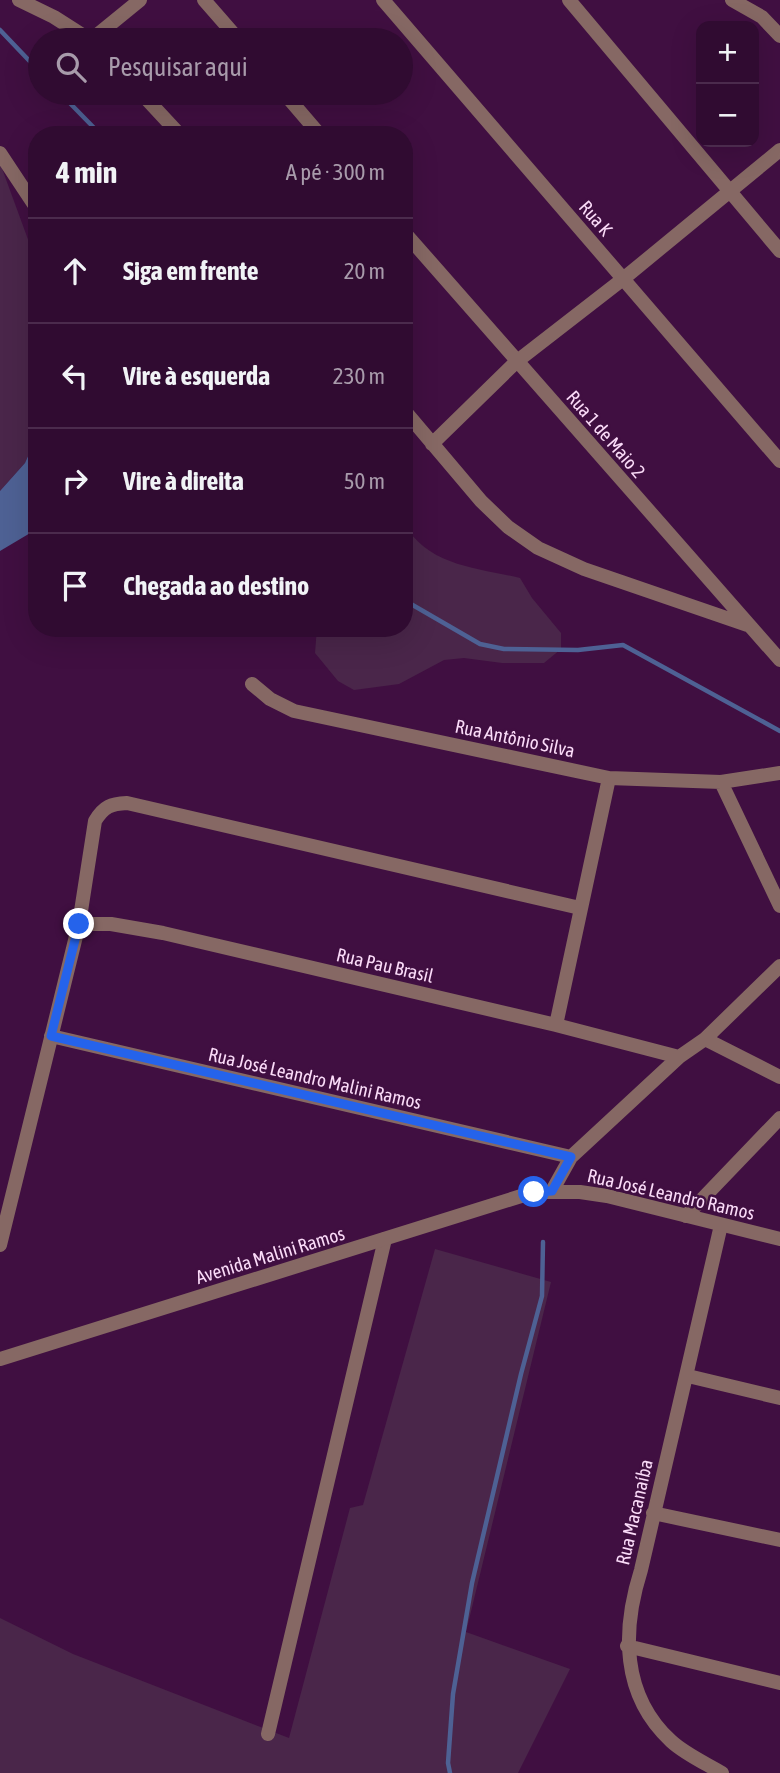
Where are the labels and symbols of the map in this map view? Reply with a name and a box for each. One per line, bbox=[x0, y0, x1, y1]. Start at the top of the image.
street label: Rua K bbox=[575, 196, 618, 241]
street label: Rua 1 de Maio 2 bbox=[562, 386, 650, 482]
street label: Rua Antônio Silva bbox=[453, 715, 577, 761]
route end bbox=[63, 908, 94, 939]
street label: Rua Pau Brasil bbox=[334, 943, 436, 987]
street label: Rua José Leandro Malini Ramos bbox=[206, 1043, 424, 1113]
street label: Rua José Leandro Ramos bbox=[585, 1164, 757, 1224]
route start bbox=[518, 1176, 549, 1207]
street label: Avenida Malini Ramos bbox=[193, 1222, 347, 1288]
street label: Rua Macanaíba bbox=[611, 1457, 657, 1567]

